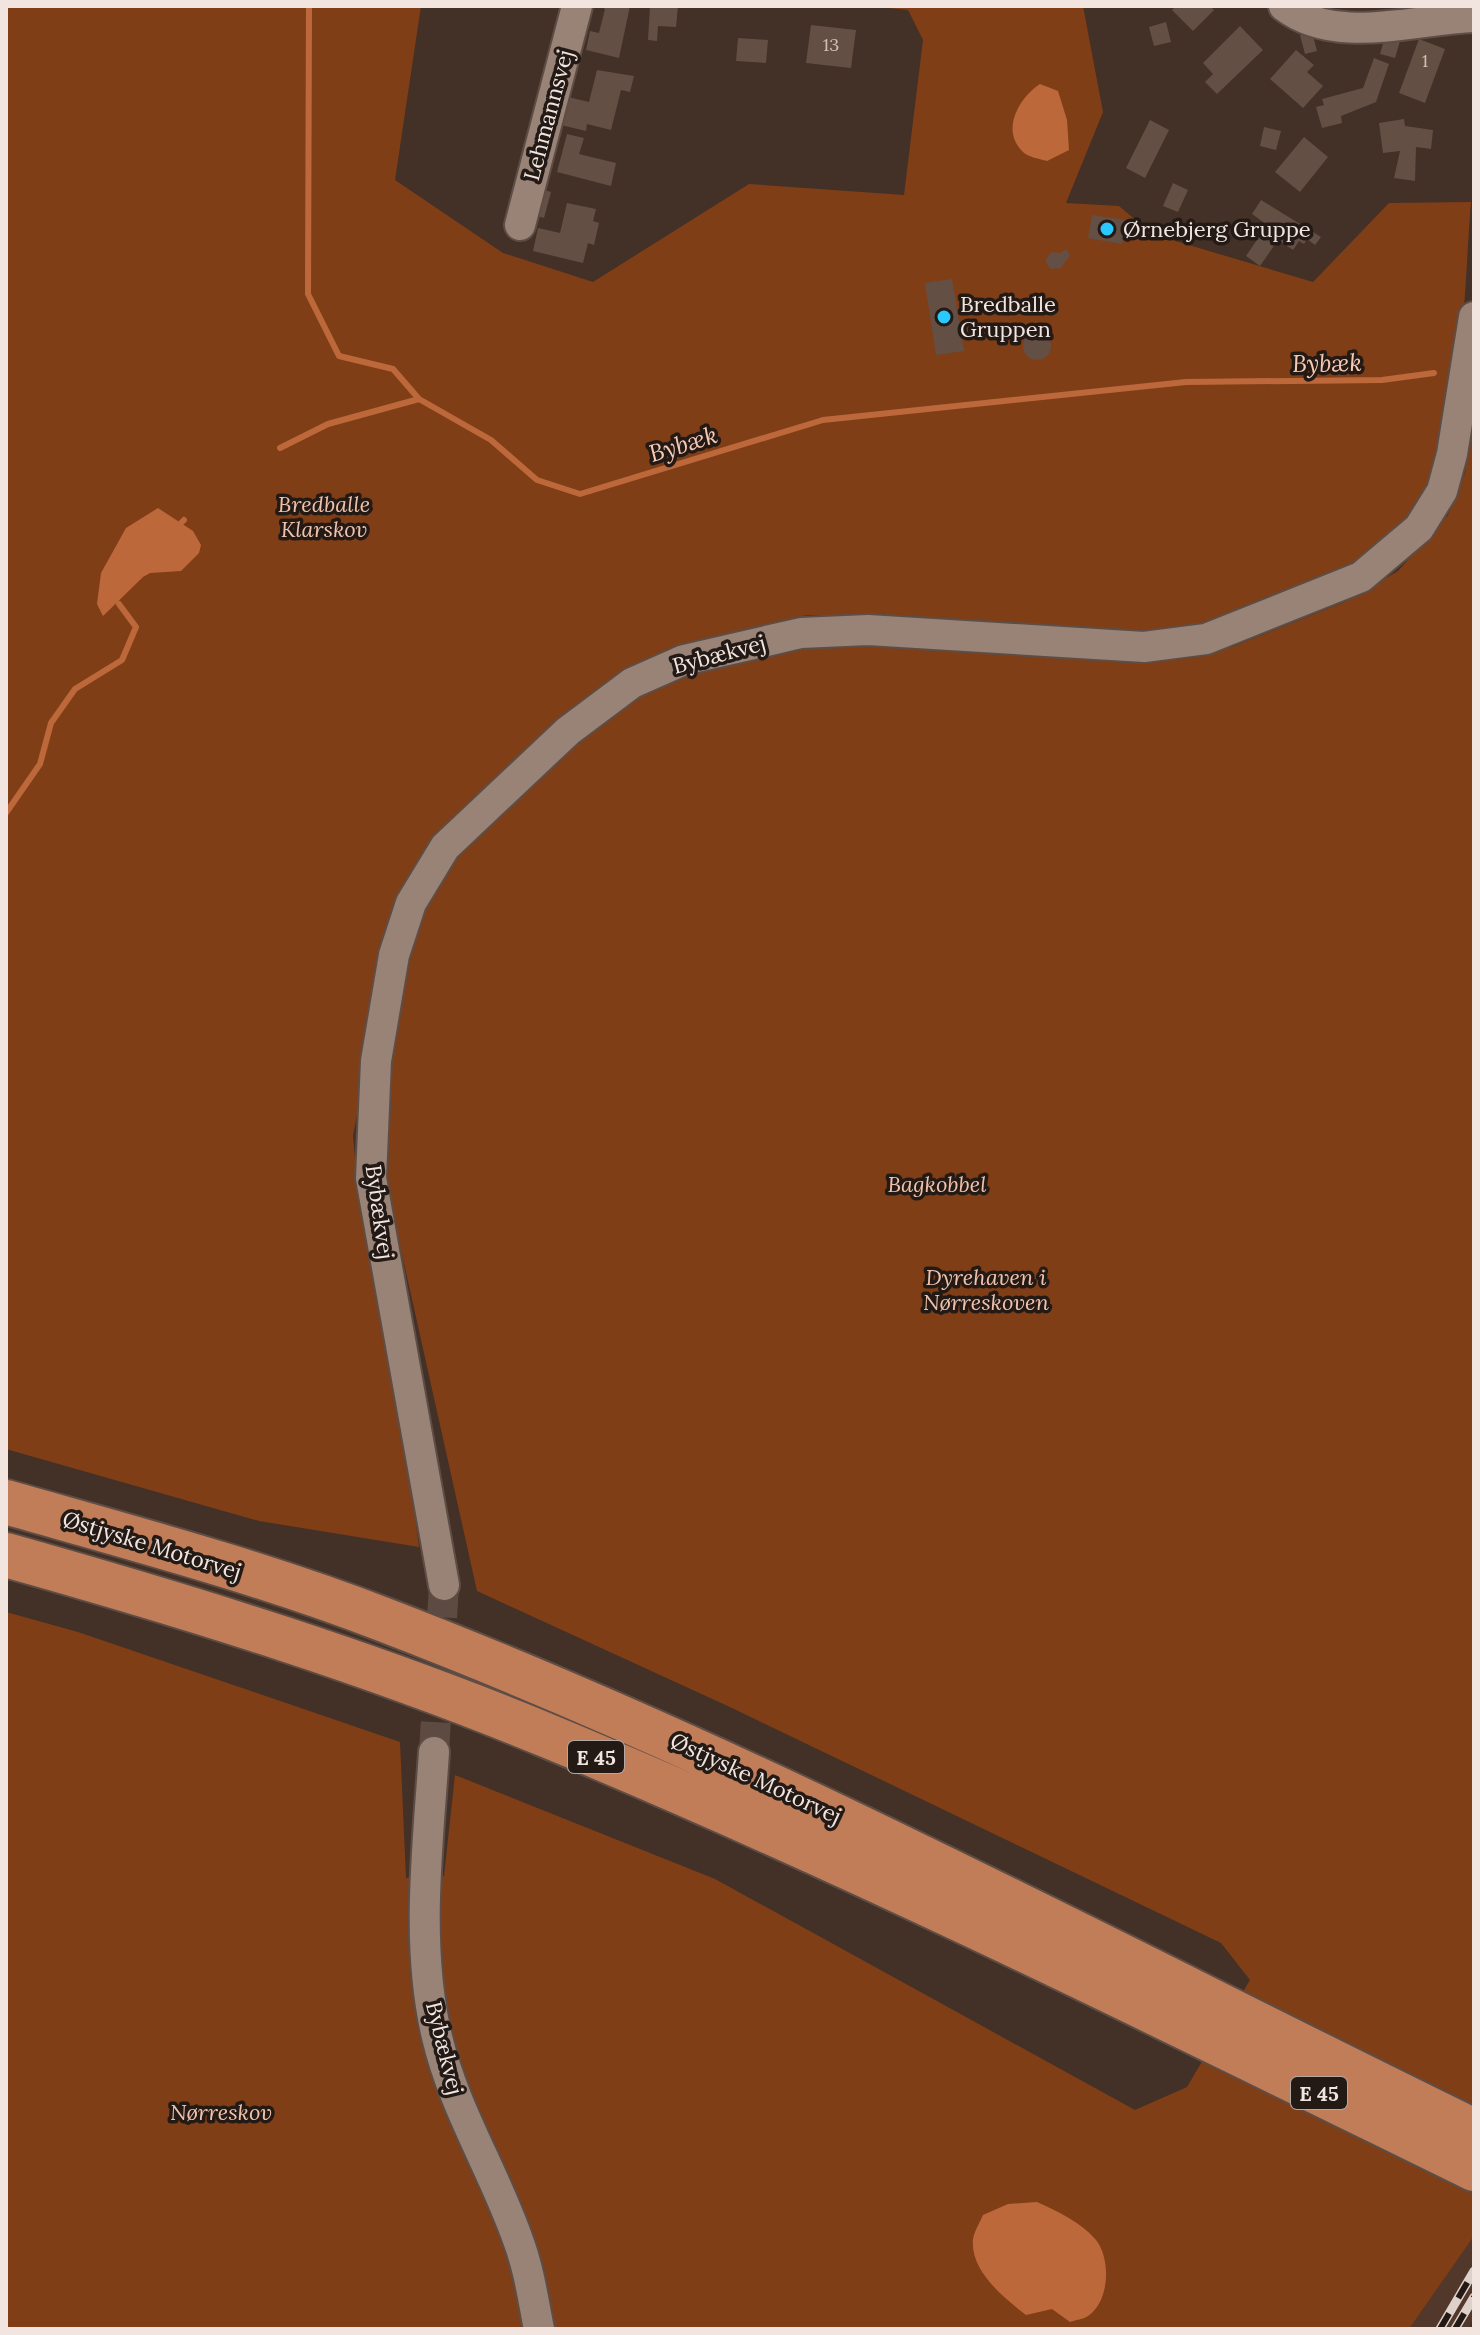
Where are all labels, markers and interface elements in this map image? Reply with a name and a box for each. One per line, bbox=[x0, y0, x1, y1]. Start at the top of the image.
house number: 13 bbox=[823, 33, 839, 56]
street label: Lehmannsvej bbox=[517, 46, 579, 184]
house number: 1 bbox=[1422, 49, 1428, 72]
place label: Ørnebjerg Gruppe bbox=[1123, 215, 1311, 243]
marker: Ørnebjerg Gruppe bbox=[1098, 220, 1116, 238]
place label: Bredballe Gruppen bbox=[960, 290, 1056, 343]
marker: Bredballe Gruppen bbox=[935, 308, 953, 326]
water label: Bybæk bbox=[1292, 347, 1362, 379]
water label: Bybæk bbox=[645, 419, 721, 469]
park label: Bredballe Klarskov bbox=[278, 490, 370, 543]
street label: Bybækvej bbox=[669, 628, 769, 680]
street label: Bybækvej bbox=[360, 1163, 400, 1261]
park label: Bagkobbel bbox=[887, 1170, 987, 1198]
park label: Dyrehaven i Nørreskoven bbox=[923, 1263, 1049, 1316]
street label: Østjyske Motorvej bbox=[59, 1504, 245, 1586]
street label: Østjyske Motorvej bbox=[666, 1726, 846, 1830]
road number: E 45 bbox=[568, 1741, 624, 1773]
street label: Bybækvej bbox=[420, 1998, 470, 2098]
road number: E 45 bbox=[1291, 2077, 1347, 2109]
park label: Nørreskov bbox=[170, 2098, 272, 2126]

